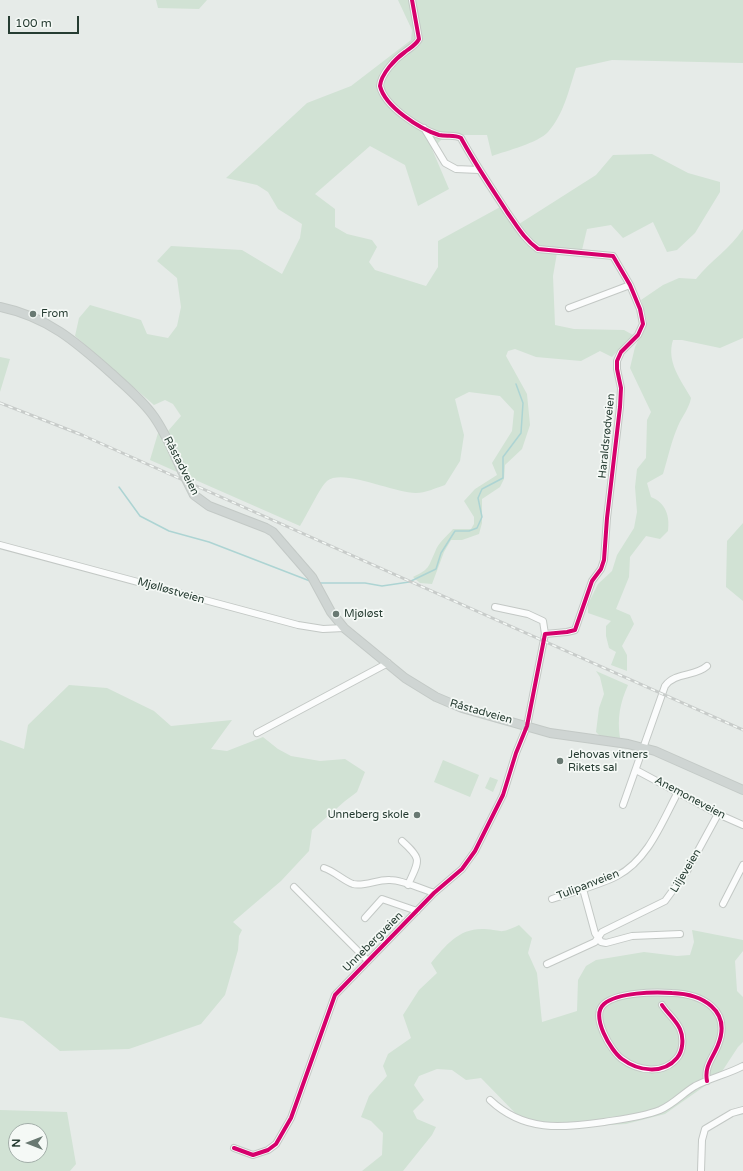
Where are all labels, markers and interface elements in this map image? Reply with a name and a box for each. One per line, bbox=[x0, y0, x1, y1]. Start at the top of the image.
scale bar bbox=[10, 8, 81, 34]
text: 100 m bbox=[15, 16, 52, 30]
place label: From bbox=[41, 307, 68, 321]
marker: From bbox=[28, 309, 38, 319]
street label: Haraldsrødveien bbox=[596, 393, 618, 479]
street label: Råstadveien bbox=[161, 434, 201, 498]
street label: Mjølløstveien bbox=[136, 575, 206, 607]
place label: Mjøløst bbox=[344, 607, 383, 621]
marker: Mjøløst bbox=[331, 609, 341, 619]
street label: Råstadveien bbox=[448, 697, 514, 727]
place label: Jehovas vitners Rikets sal bbox=[568, 748, 648, 774]
marker: Jehovas vitners Rikets sal bbox=[555, 756, 565, 766]
street label: Anemoneveien bbox=[652, 774, 728, 822]
place label: Unneberg skole bbox=[327, 808, 409, 822]
marker: Unneberg skole bbox=[412, 810, 422, 820]
street label: Liljeveien bbox=[668, 847, 704, 895]
street label: Tulipanveien bbox=[555, 867, 621, 903]
street label: Unnebergveien bbox=[340, 909, 406, 975]
north arrow bbox=[8, 1123, 48, 1163]
text: N bbox=[10, 1139, 23, 1147]

